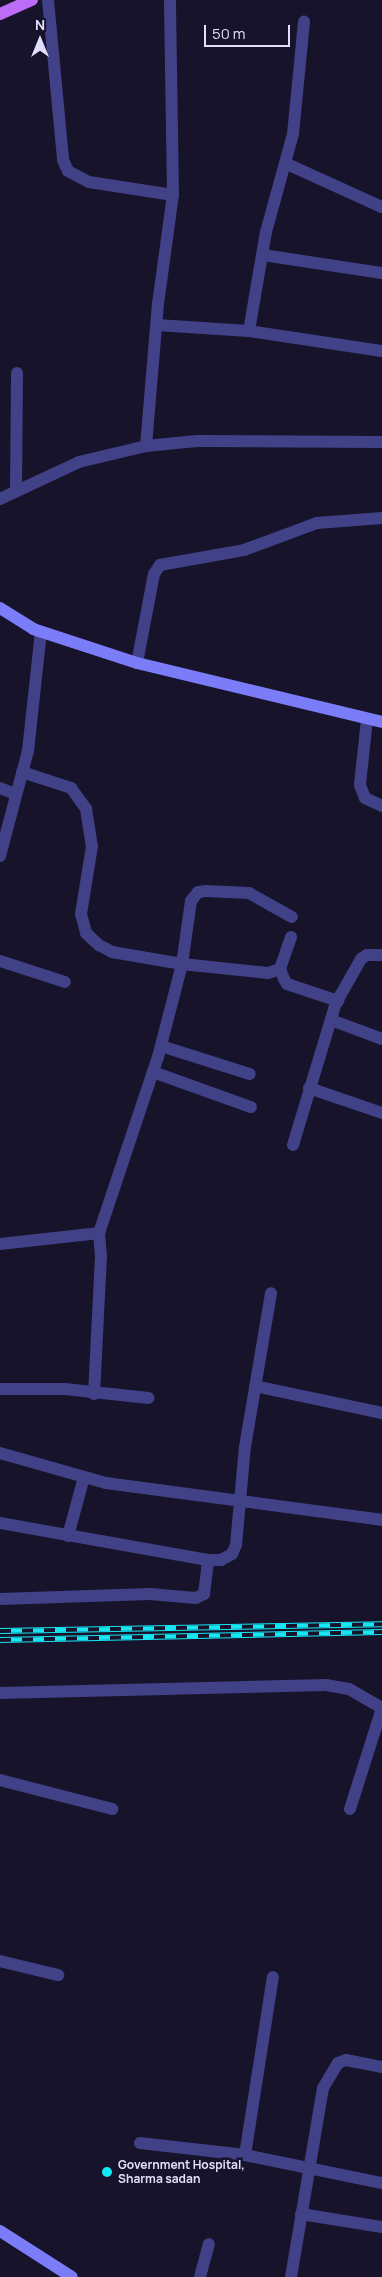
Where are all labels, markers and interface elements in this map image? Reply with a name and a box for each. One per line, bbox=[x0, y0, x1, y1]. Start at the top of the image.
north arrow bbox=[15, 15, 65, 65]
text: N bbox=[35, 15, 45, 34]
scale bar bbox=[207, 15, 293, 47]
text: 50 m bbox=[212, 23, 246, 44]
place label: Government Hospital, Sharma sadan bbox=[118, 2158, 245, 2186]
marker: Government Hospital, Sharma sadan bbox=[100, 2165, 114, 2179]

